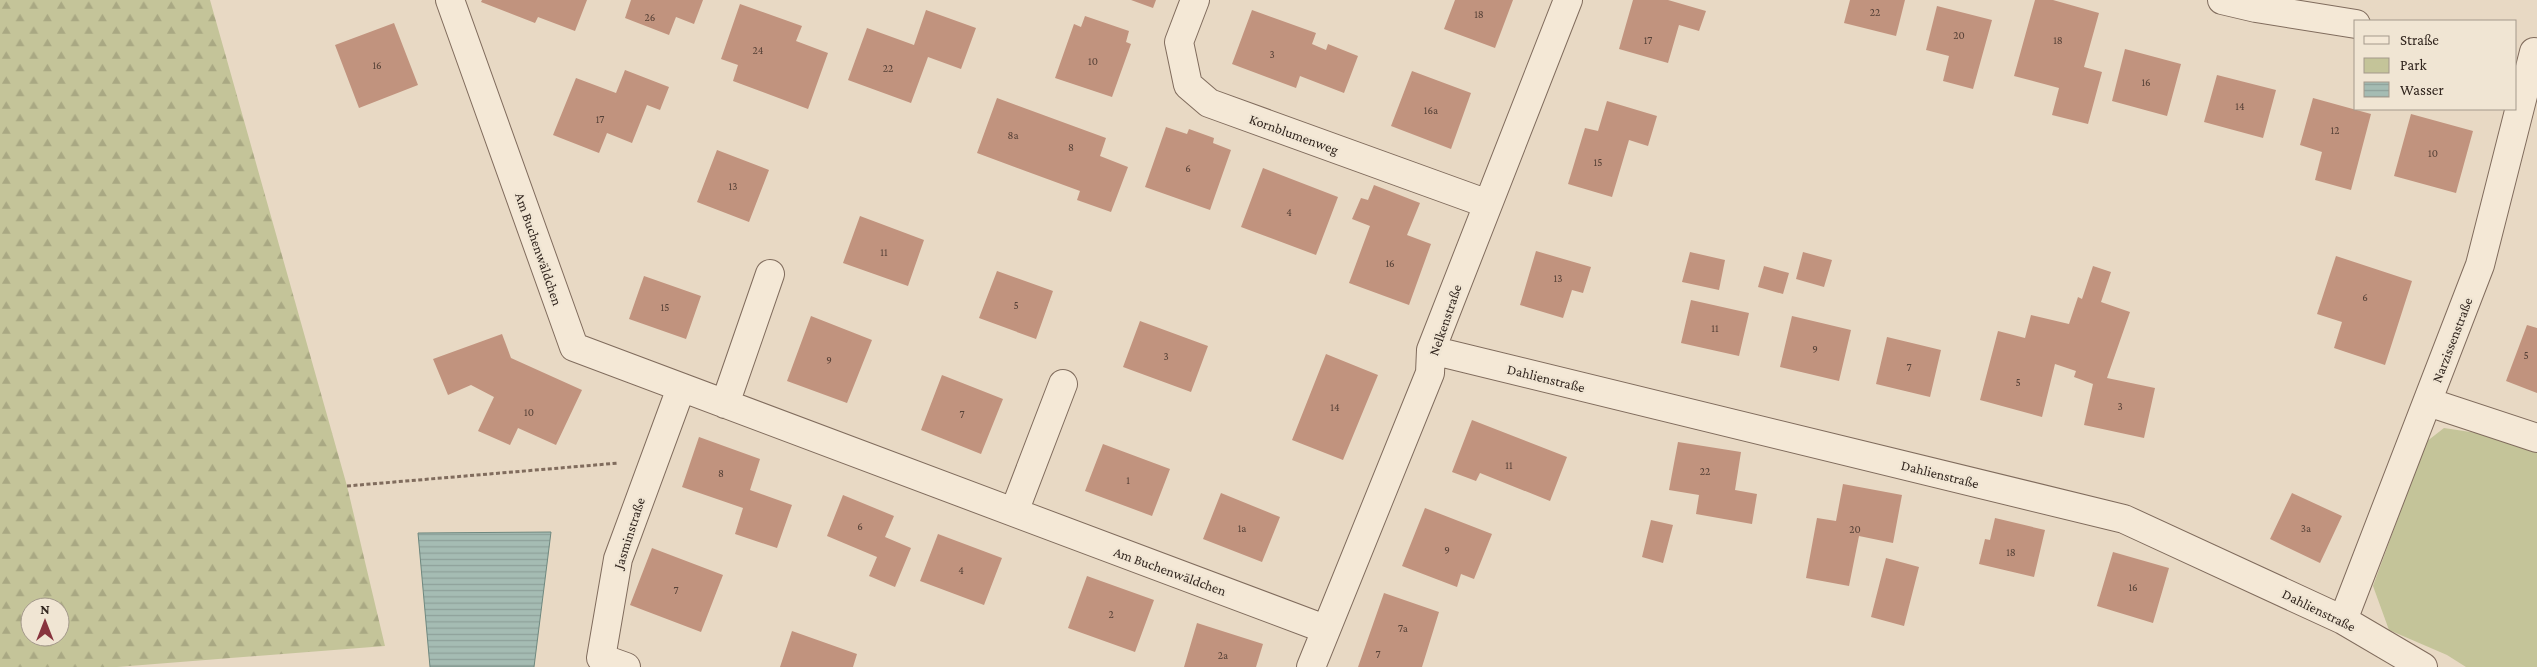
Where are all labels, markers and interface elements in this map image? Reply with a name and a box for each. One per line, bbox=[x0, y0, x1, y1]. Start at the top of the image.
house number: 22 bbox=[1870, 6, 1880, 18]
house number: 18 bbox=[1474, 8, 1484, 20]
house number: 26 bbox=[645, 11, 655, 23]
legend bbox=[2354, 20, 2517, 110]
house number: 20 bbox=[1953, 29, 1965, 41]
text: Straße bbox=[2400, 32, 2439, 48]
house number: 17 bbox=[1644, 34, 1652, 46]
house number: 18 bbox=[2053, 34, 2063, 46]
house number: 24 bbox=[753, 44, 764, 56]
house number: 3 bbox=[1269, 48, 1275, 60]
house number: 10 bbox=[1088, 55, 1098, 67]
text: Park bbox=[2400, 57, 2427, 73]
house number: 16 bbox=[372, 59, 382, 71]
house number: 22 bbox=[883, 62, 893, 74]
house number: 16 bbox=[2141, 76, 2151, 88]
text: Wasser bbox=[2400, 82, 2444, 98]
house number: 14 bbox=[2235, 100, 2245, 112]
house number: 16a bbox=[1424, 104, 1438, 116]
street label: Kornblumenweg bbox=[1247, 110, 1341, 158]
house number: 17 bbox=[596, 113, 604, 125]
house number: 12 bbox=[2331, 124, 2339, 136]
house number: 8a bbox=[1007, 129, 1019, 141]
house number: 8 bbox=[1068, 141, 1074, 153]
house number: 10 bbox=[2428, 147, 2438, 159]
house number: 15 bbox=[1594, 156, 1602, 168]
house number: 6 bbox=[1185, 162, 1191, 174]
house number: 13 bbox=[729, 180, 737, 192]
street label: Am Buchenwäldchen bbox=[512, 190, 566, 308]
house number: 4 bbox=[1286, 206, 1292, 218]
house number: 11 bbox=[880, 246, 888, 258]
house number: 16 bbox=[1385, 257, 1395, 269]
house number: 13 bbox=[1554, 272, 1562, 284]
street label: Nelkenstraße bbox=[1425, 282, 1465, 358]
house number: 6 bbox=[2362, 291, 2368, 303]
street label: Narzissenstraße bbox=[2428, 295, 2476, 385]
house number: 5 bbox=[1013, 299, 1019, 311]
house number: 15 bbox=[661, 301, 669, 313]
house number: 11 bbox=[1711, 322, 1719, 334]
house number: 9 bbox=[1812, 343, 1818, 355]
house number: 5 bbox=[2523, 349, 2529, 361]
house number: 3 bbox=[1163, 350, 1169, 362]
house number: 9 bbox=[826, 354, 832, 366]
street label: Dahlienstraße bbox=[1505, 361, 1587, 395]
house number: 7 bbox=[1906, 361, 1912, 373]
house number: 5 bbox=[2015, 376, 2021, 388]
house number: 3 bbox=[2117, 400, 2123, 412]
house number: 14 bbox=[1330, 401, 1340, 413]
house number: 10 bbox=[524, 406, 534, 418]
house number: 7 bbox=[959, 408, 965, 420]
street label: Dahlienstraße bbox=[1899, 457, 1981, 491]
house number: 11 bbox=[1505, 459, 1513, 471]
house number: 22 bbox=[1700, 465, 1710, 477]
house number: 8 bbox=[718, 467, 724, 479]
house number: 1 bbox=[1126, 474, 1130, 486]
street label: Jasminstraße bbox=[609, 495, 648, 572]
house number: 6 bbox=[857, 520, 863, 532]
house number: 1a bbox=[1238, 522, 1246, 534]
house number: 3a bbox=[2301, 522, 2311, 534]
house number: 20 bbox=[1849, 523, 1861, 535]
street label: Am Buchenwäldchen bbox=[1112, 543, 1229, 599]
house number: 9 bbox=[1444, 544, 1450, 556]
house number: 18 bbox=[2006, 546, 2016, 558]
house number: 4 bbox=[958, 564, 964, 576]
house number: 16 bbox=[2128, 581, 2138, 593]
house number: 7 bbox=[673, 584, 679, 596]
street label: Dahlienstraße bbox=[2280, 585, 2358, 635]
north arrow bbox=[20, 597, 70, 647]
text: N bbox=[40, 601, 50, 617]
house number: 2 bbox=[1108, 608, 1114, 620]
house number: 7a bbox=[1398, 622, 1408, 634]
house number: 7 bbox=[1375, 648, 1381, 660]
house number: 2a bbox=[1218, 649, 1228, 661]

